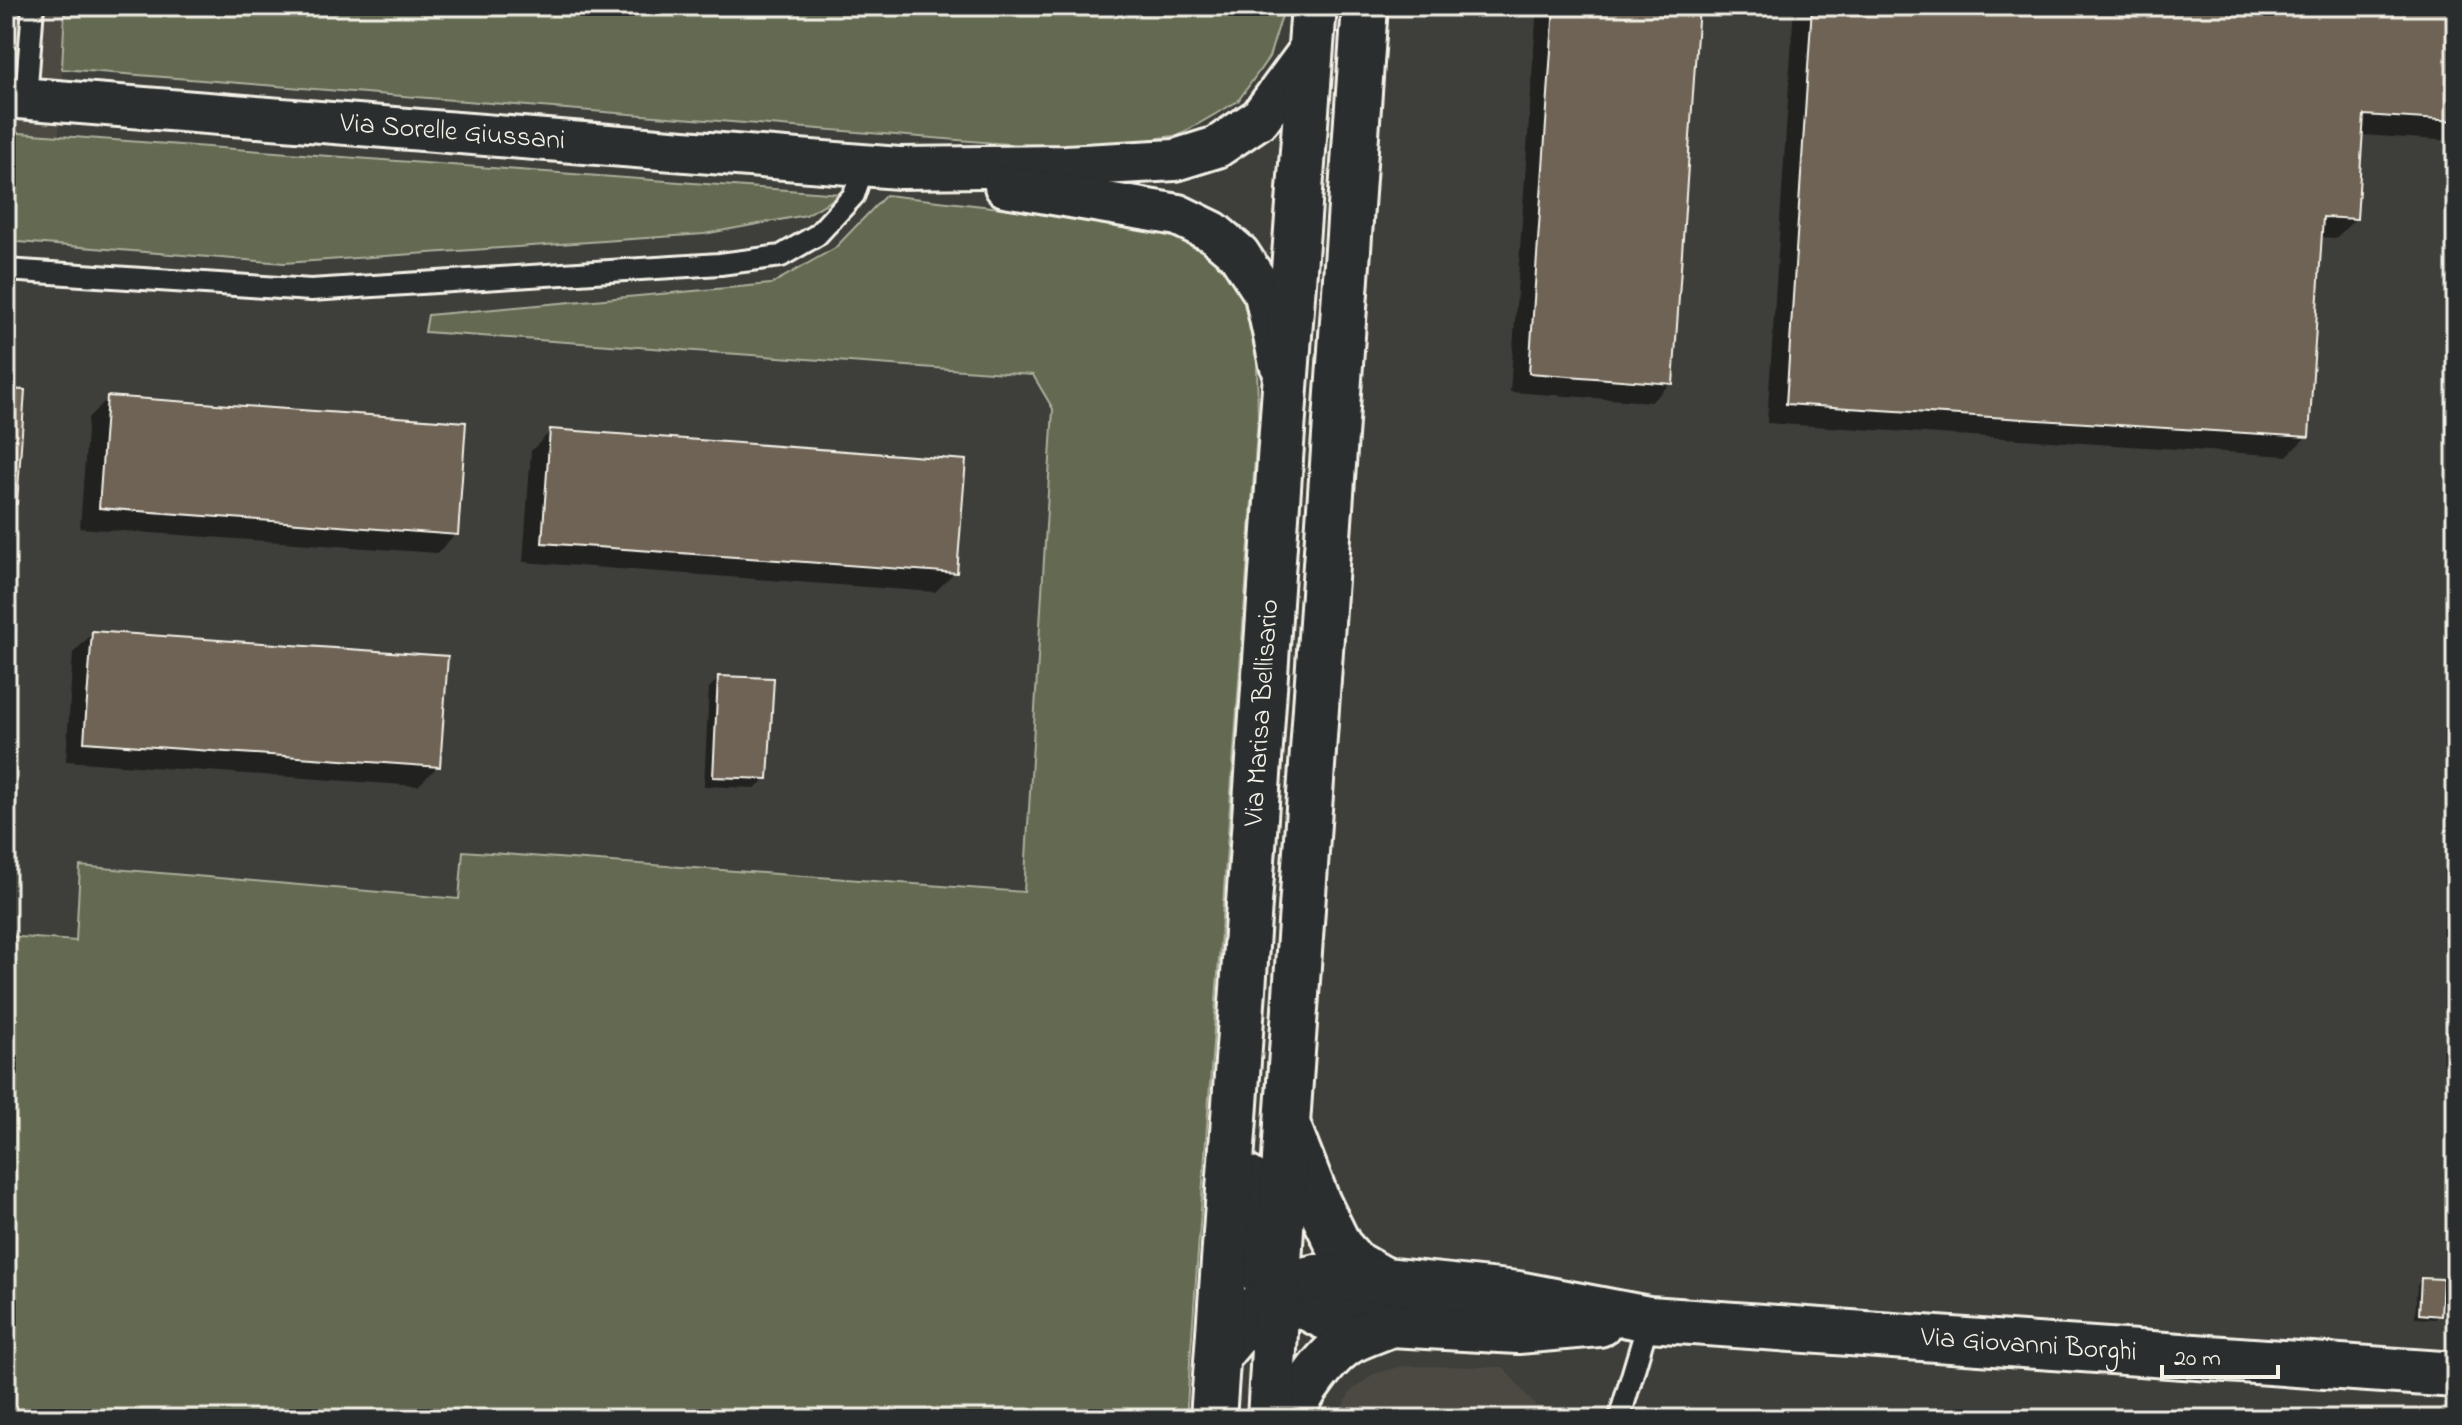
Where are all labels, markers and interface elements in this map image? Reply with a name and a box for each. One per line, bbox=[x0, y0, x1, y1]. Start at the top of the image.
street label: Via Sorelle Giussani bbox=[338, 103, 567, 162]
street label: Via Marisa Bellisario bbox=[1234, 598, 1291, 829]
street label: Via Giovanni Borghi bbox=[1918, 1317, 2138, 1373]
scale bar bbox=[2162, 1329, 2278, 1379]
text: 20 m bbox=[2174, 1342, 2221, 1377]

